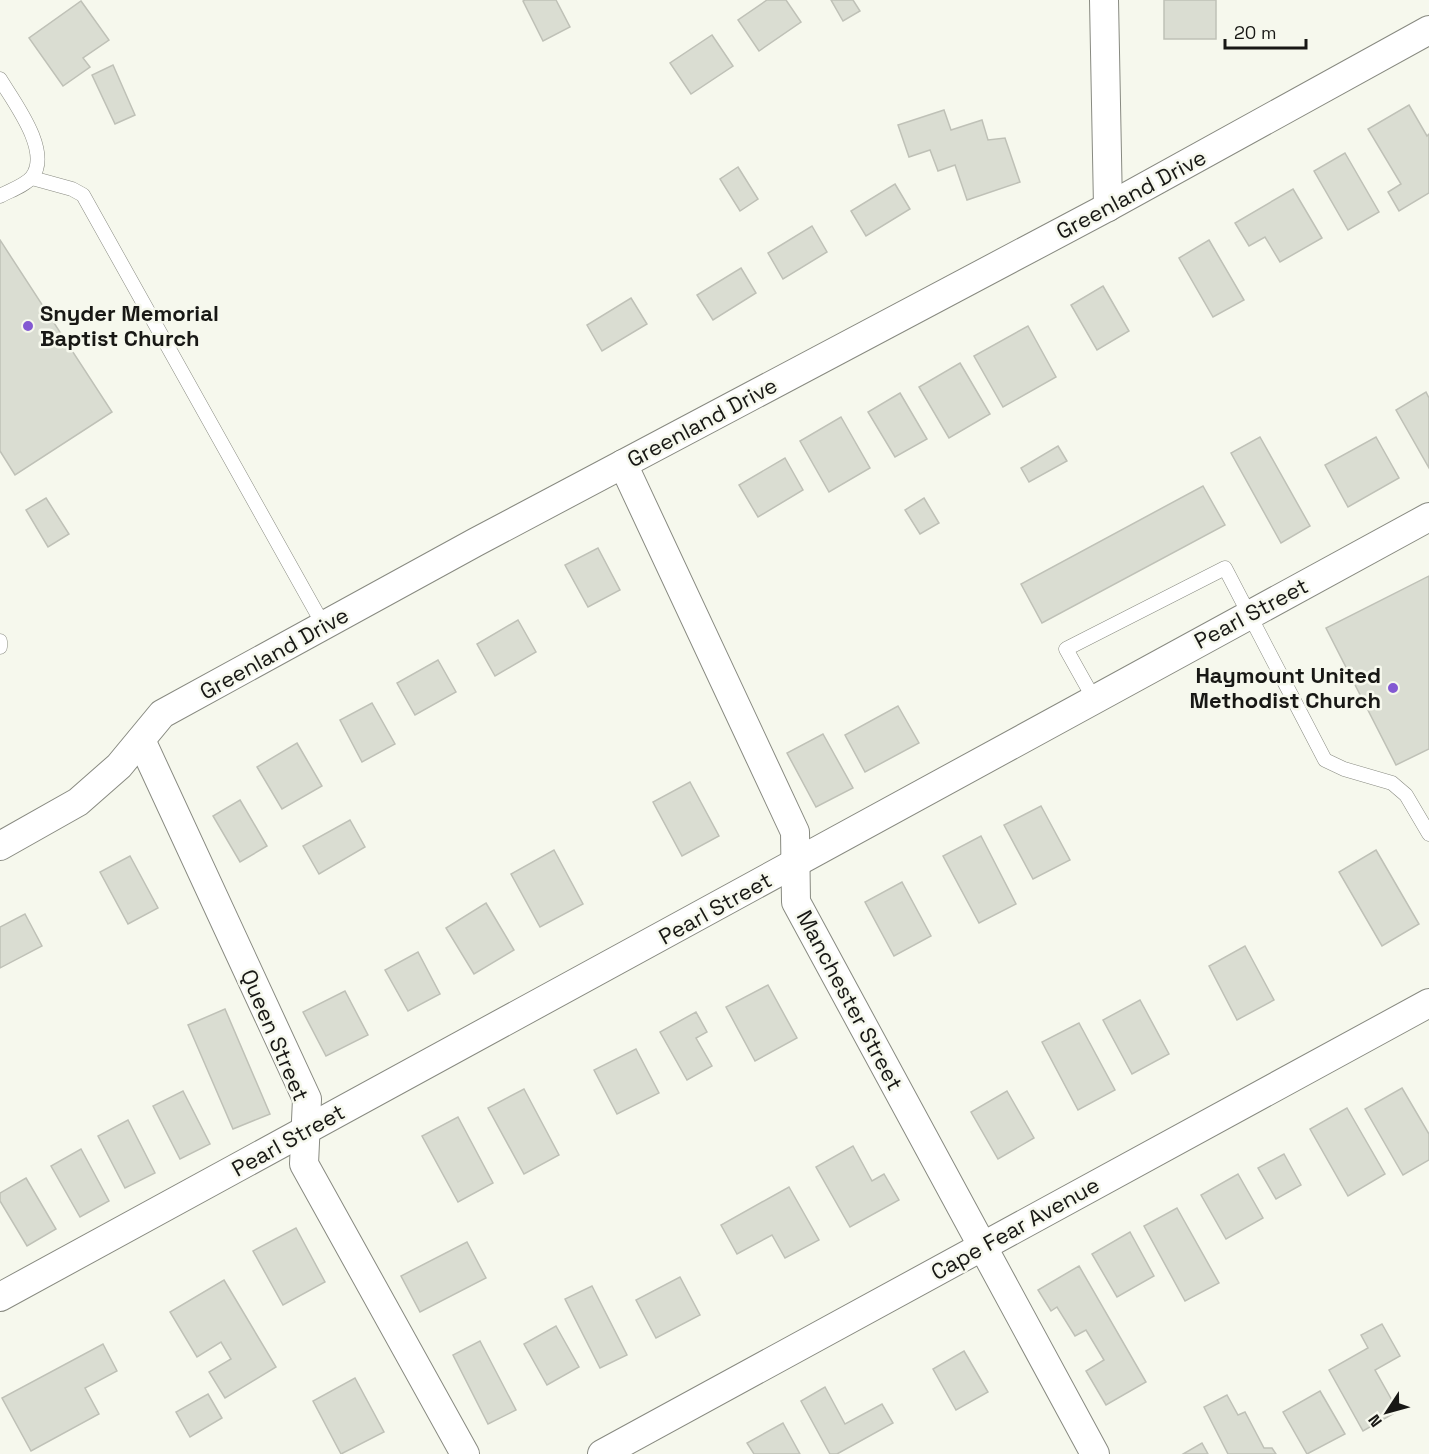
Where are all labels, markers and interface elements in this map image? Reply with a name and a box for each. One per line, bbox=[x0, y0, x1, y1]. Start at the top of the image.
scale bar bbox=[1225, 12, 1306, 50]
text: 20 m bbox=[1234, 21, 1277, 44]
street label: Greenland Drive bbox=[1051, 143, 1211, 245]
place label: Snyder Memorial Baptist Church bbox=[40, 299, 219, 352]
marker: Snyder Memorial Baptist Church bbox=[21, 319, 35, 333]
street label: Greenland Drive bbox=[622, 371, 782, 473]
street label: Pearl Street bbox=[1189, 571, 1313, 655]
street label: Greenland Drive bbox=[195, 601, 353, 705]
place label: Haymount United Methodist Church bbox=[1190, 661, 1381, 714]
marker: Haymount United Methodist Church bbox=[1386, 681, 1400, 695]
street label: Pearl Street bbox=[654, 865, 776, 951]
street label: Manchester Street bbox=[791, 905, 909, 1095]
street label: Queen Street bbox=[235, 965, 315, 1105]
street label: Pearl Street bbox=[227, 1097, 349, 1183]
street label: Cape Fear Avenue bbox=[926, 1170, 1104, 1286]
north arrow bbox=[1357, 1382, 1417, 1442]
text: N bbox=[1364, 1410, 1387, 1431]

